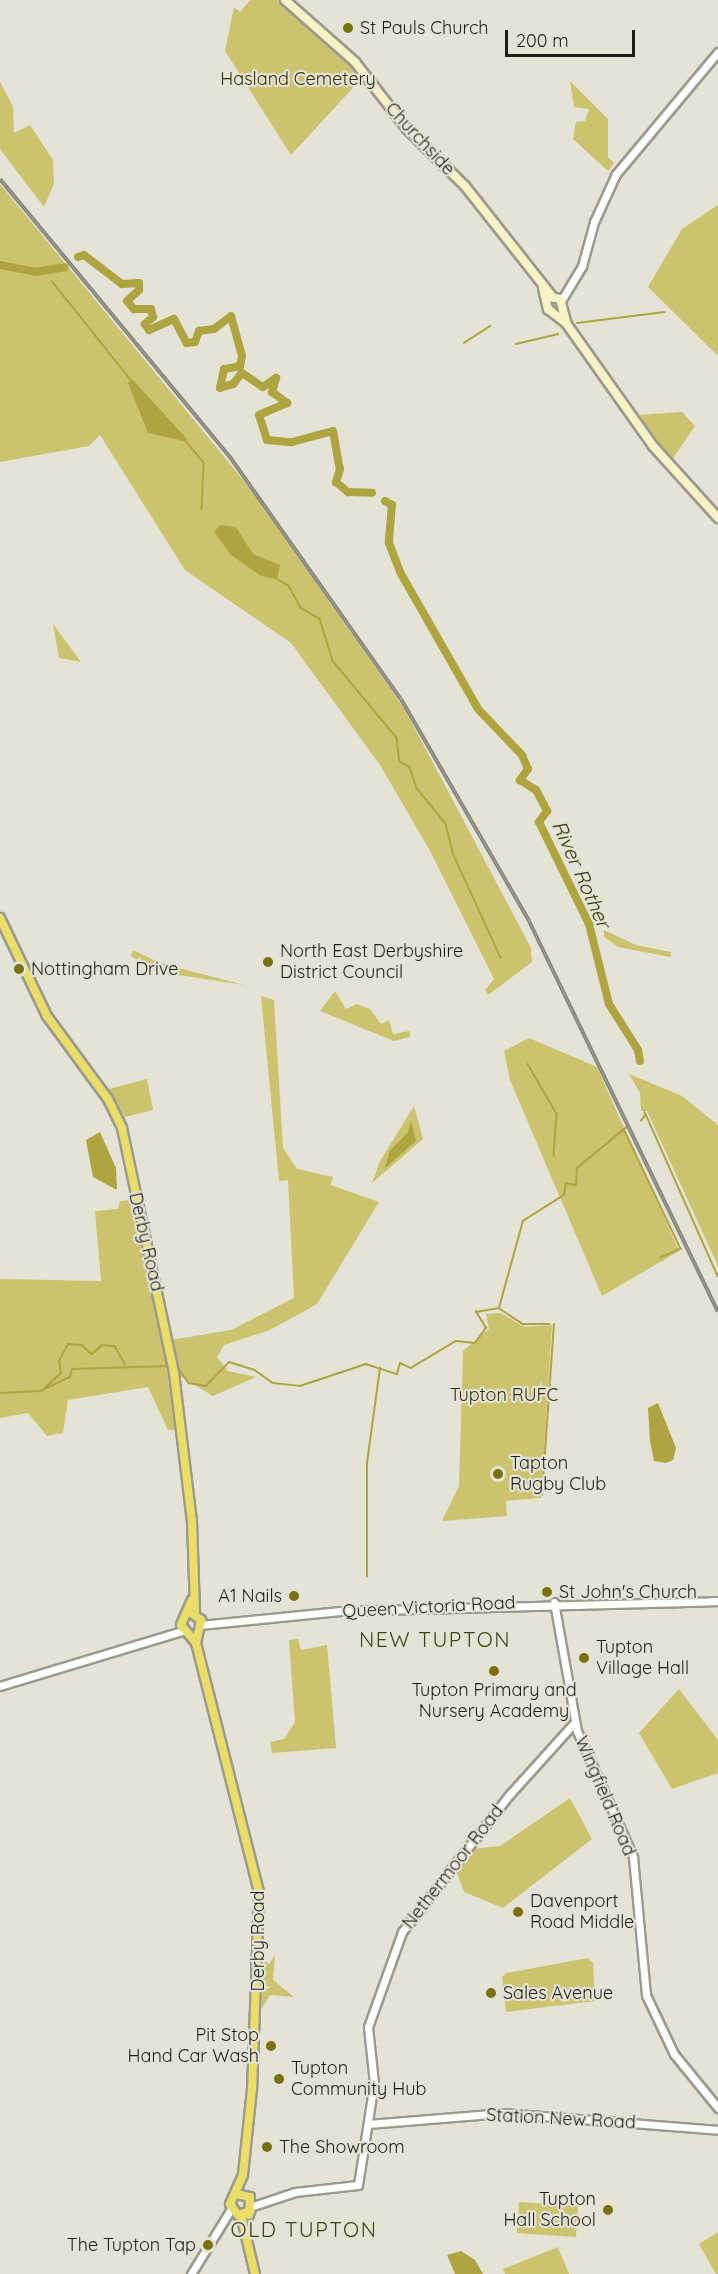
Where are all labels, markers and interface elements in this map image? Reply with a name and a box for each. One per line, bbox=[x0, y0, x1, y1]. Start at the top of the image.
place label: St Pauls Church bbox=[360, 17, 489, 39]
scale bar bbox=[508, 18, 638, 56]
marker: St Pauls Church bbox=[341, 21, 355, 35]
text: 200 m bbox=[516, 29, 569, 52]
park label: Hasland Cemetery bbox=[220, 68, 376, 90]
street label: Churchside bbox=[381, 98, 459, 180]
water label: River Rother bbox=[548, 817, 616, 931]
place label: North East Derbyshire District Council bbox=[280, 941, 463, 984]
marker: North East Derbyshire District Council bbox=[261, 955, 275, 969]
place label: Nottingham Drive bbox=[31, 958, 178, 980]
marker: Nottingham Drive bbox=[12, 962, 26, 976]
street label: Derby Road bbox=[124, 1190, 168, 1294]
park label: Tupton RUFC bbox=[450, 1384, 558, 1406]
place label: Tapton Rugby Club bbox=[510, 1453, 606, 1496]
marker: Tapton Rugby Club bbox=[491, 1467, 505, 1481]
place label: St John's Church bbox=[559, 1581, 697, 1603]
place label: A1 Nails bbox=[218, 1585, 282, 1607]
marker: St John's Church bbox=[540, 1585, 554, 1599]
marker: A1 Nails bbox=[287, 1589, 301, 1603]
street label: Queen Victoria Road bbox=[342, 1592, 516, 1622]
district label: NEW TUPTON bbox=[359, 1626, 511, 1652]
place label: Tupton Village Hall bbox=[596, 1637, 689, 1680]
marker: Tupton Village Hall bbox=[577, 1651, 591, 1665]
marker: Tupton Primary and Nursery Academy bbox=[487, 1664, 501, 1678]
place label: Tupton Primary and Nursery Academy bbox=[411, 1680, 577, 1722]
street label: Wingfield Road bbox=[570, 1733, 640, 1859]
street label: Nethermoor Road bbox=[398, 1801, 508, 1933]
street label: Derby Road bbox=[247, 1891, 269, 1991]
place label: Davenport Road Middle bbox=[530, 1891, 634, 1934]
marker: Davenport Road Middle bbox=[511, 1905, 525, 1919]
place label: Sales Avenue bbox=[503, 1982, 613, 2004]
marker: Sales Avenue bbox=[484, 1986, 498, 2000]
place label: Pit Stop Hand Car Wash bbox=[128, 2025, 259, 2068]
marker: Pit Stop Hand Car Wash bbox=[264, 2039, 278, 2053]
place label: Tupton Community Hub bbox=[291, 2058, 426, 2100]
marker: Tupton Community Hub bbox=[272, 2072, 286, 2086]
street label: Station New Road bbox=[486, 2104, 636, 2134]
place label: The Showroom bbox=[279, 2136, 405, 2158]
marker: The Showroom bbox=[260, 2140, 274, 2154]
place label: Tupton Hall School bbox=[503, 2189, 596, 2232]
marker: Tupton Hall School bbox=[601, 2203, 615, 2217]
district label: OLD TUPTON bbox=[231, 2216, 377, 2242]
place label: The Tupton Tap bbox=[67, 2234, 196, 2256]
marker: The Tupton Tap bbox=[201, 2238, 215, 2252]

